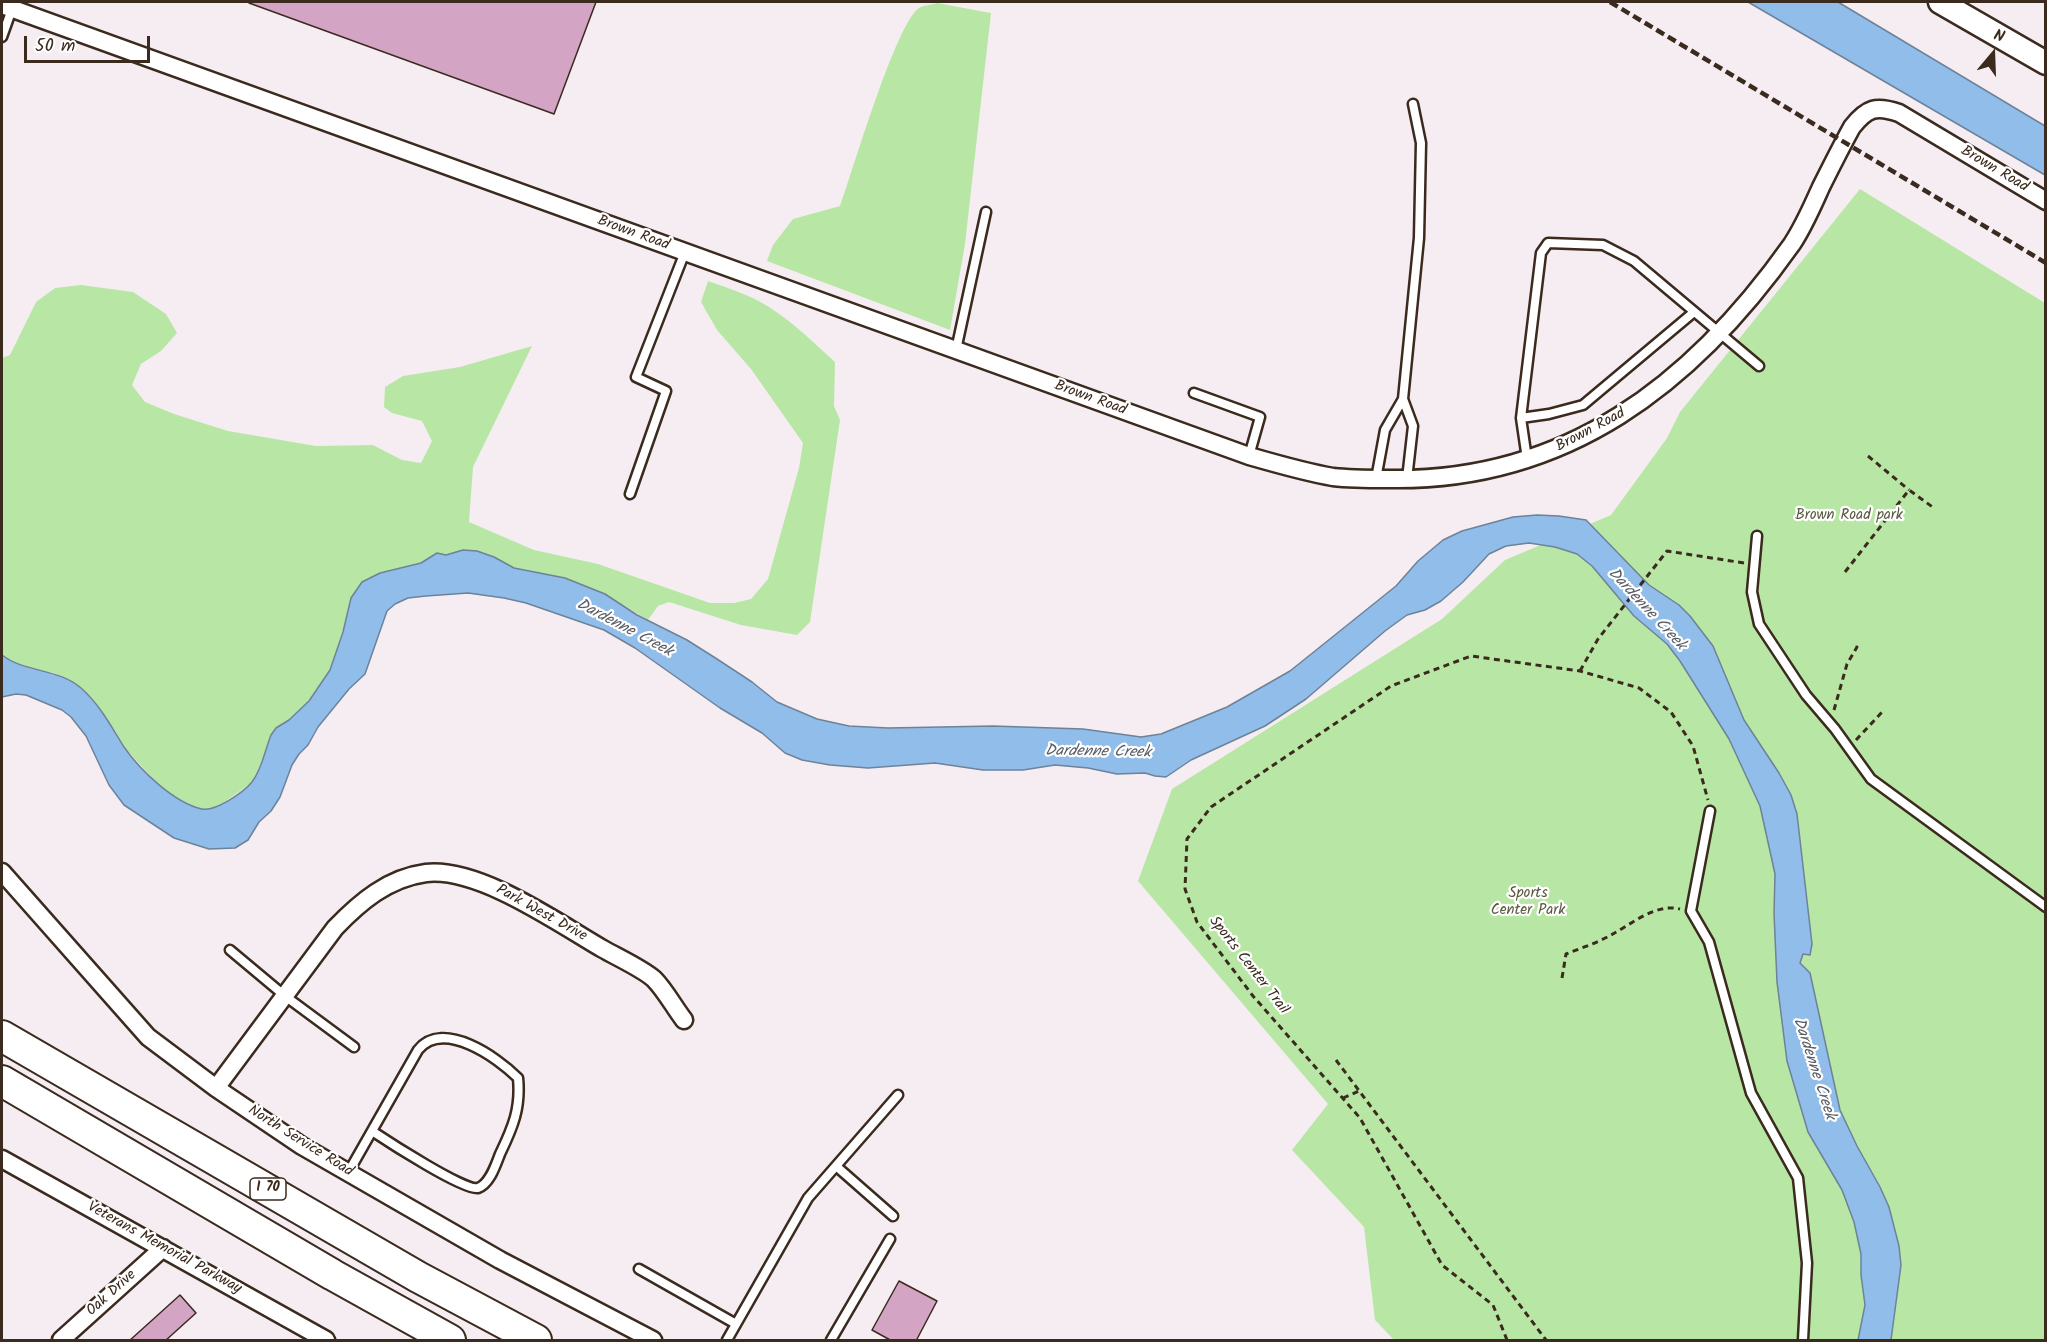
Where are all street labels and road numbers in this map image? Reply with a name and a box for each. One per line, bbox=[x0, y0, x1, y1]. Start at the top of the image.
street label: Brown Road bbox=[1957, 143, 2031, 197]
street label: Brown Road bbox=[594, 213, 672, 255]
street label: Brown Road bbox=[1051, 378, 1129, 420]
street label: Brown Road bbox=[1553, 405, 1629, 457]
street label: Park West Drive bbox=[492, 882, 590, 946]
street label: Sports Center Trail bbox=[1204, 913, 1292, 1019]
street label: North Service Road bbox=[244, 1102, 356, 1182]
road number: I 70 bbox=[250, 1178, 286, 1200]
street label: Veterans Memorial Parkway bbox=[84, 1199, 244, 1299]
street label: Oak Drive bbox=[83, 1267, 141, 1321]

